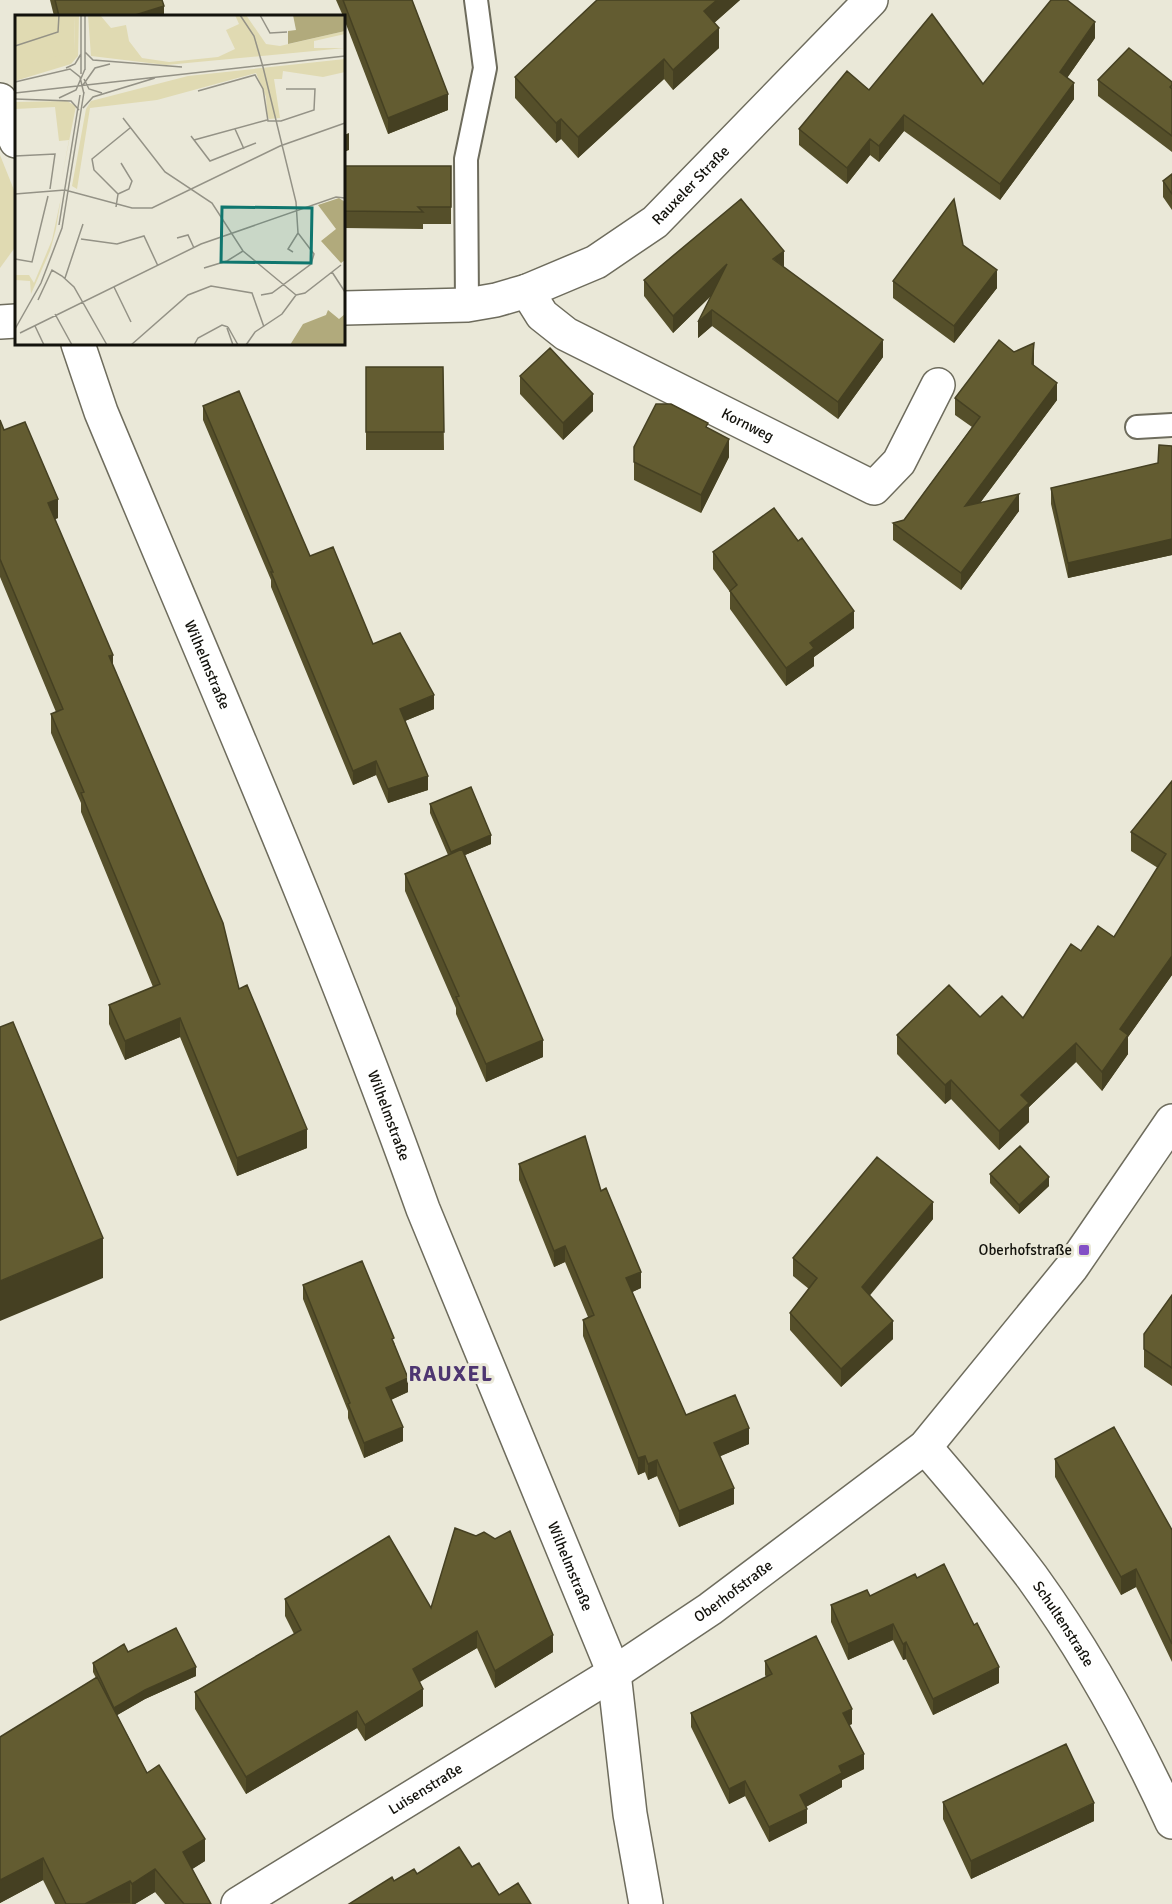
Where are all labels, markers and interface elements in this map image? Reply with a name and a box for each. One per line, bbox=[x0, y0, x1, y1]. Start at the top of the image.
inset map bbox=[15, 15, 345, 345]
street label: Rauxeler Straße bbox=[648, 142, 733, 229]
street label: Kornweg bbox=[719, 404, 777, 445]
street label: Wilhelmstraße bbox=[181, 617, 234, 712]
street label: Wilhelmstraße bbox=[364, 1068, 414, 1163]
place label: Oberhofstraße bbox=[979, 1241, 1072, 1259]
marker: Oberhofstraße bbox=[1077, 1243, 1091, 1257]
district label: RAUXEL bbox=[409, 1361, 493, 1387]
street label: Wilhelmstraße bbox=[544, 1519, 597, 1614]
street label: Oberhofstraße bbox=[691, 1556, 776, 1626]
street label: Schultenstraße bbox=[1029, 1578, 1098, 1670]
street label: Luisenstraße bbox=[385, 1759, 466, 1818]

